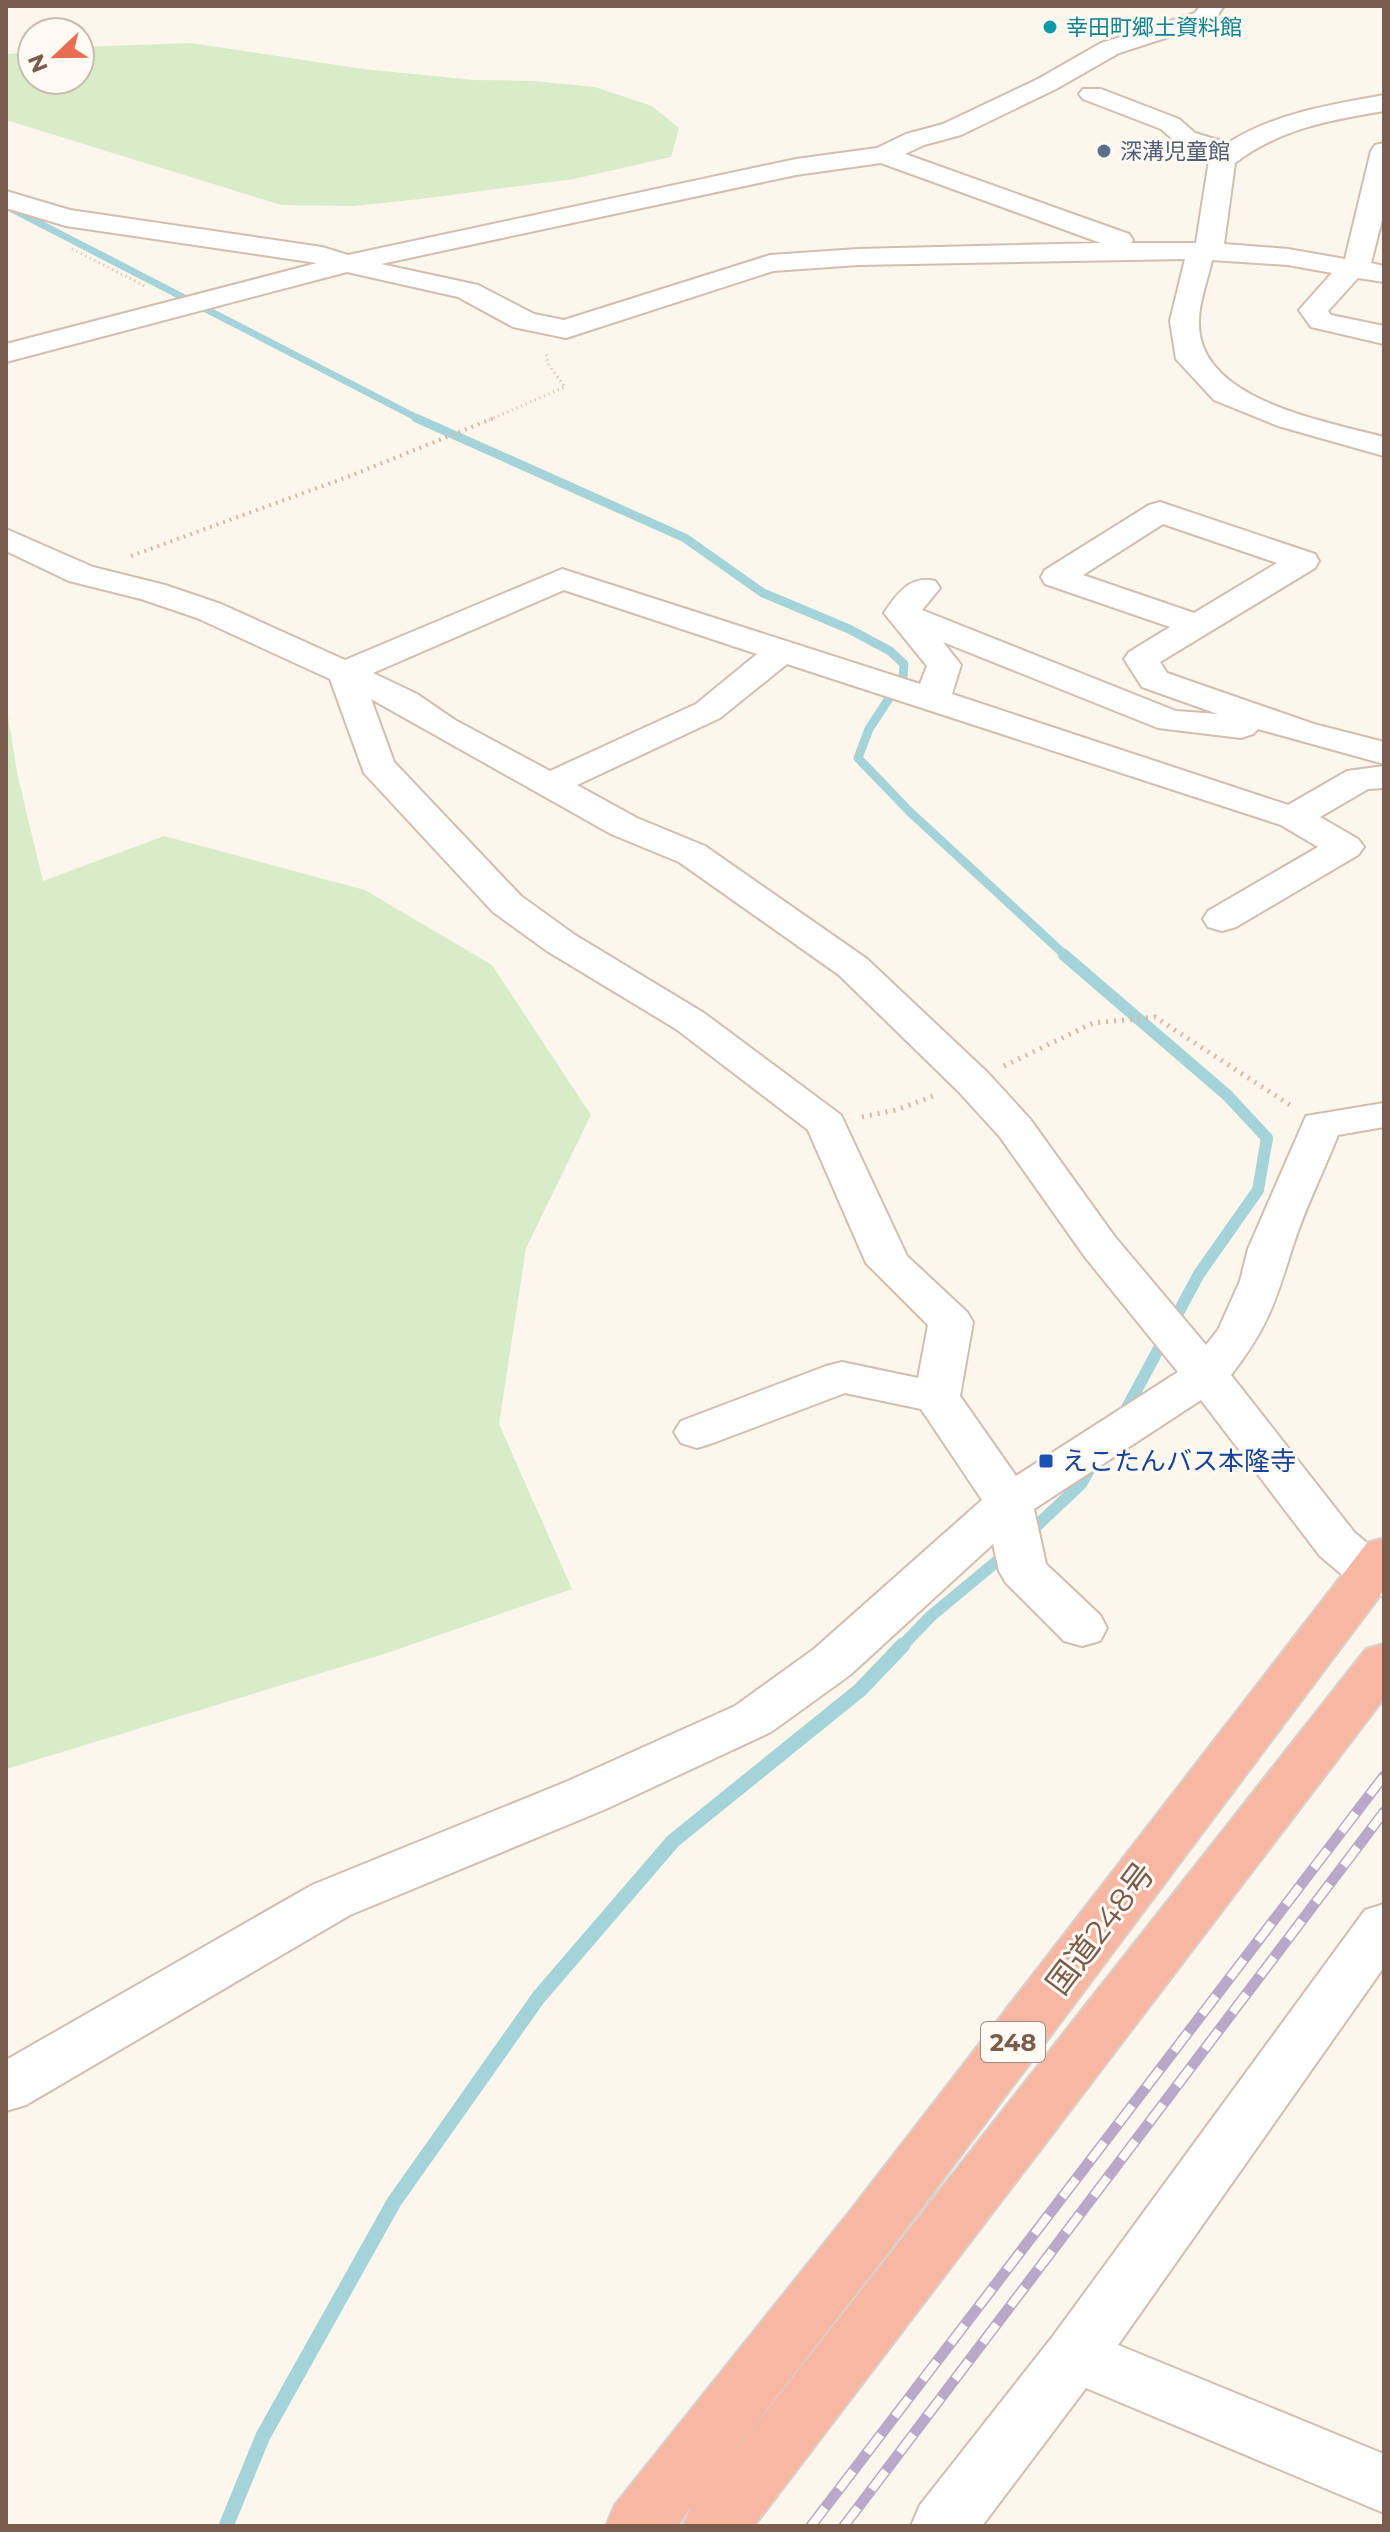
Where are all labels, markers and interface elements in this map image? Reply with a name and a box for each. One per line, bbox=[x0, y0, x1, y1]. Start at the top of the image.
place label: 幸田町郷土資料館 bbox=[1066, 14, 1242, 41]
north arrow bbox=[16, 16, 96, 96]
marker: 幸田町郷土資料館 bbox=[1041, 18, 1059, 36]
text: N bbox=[22, 50, 54, 77]
place label: 深溝児童館 bbox=[1120, 138, 1230, 165]
marker: 深溝児童館 bbox=[1095, 142, 1113, 160]
place label: えこたんバス本隆寺 bbox=[1062, 1445, 1296, 1477]
marker: えこたんバス本隆寺 bbox=[1037, 1452, 1055, 1470]
street label: 国道248号 bbox=[1038, 1854, 1162, 2002]
road number: 248 bbox=[981, 2022, 1045, 2062]

